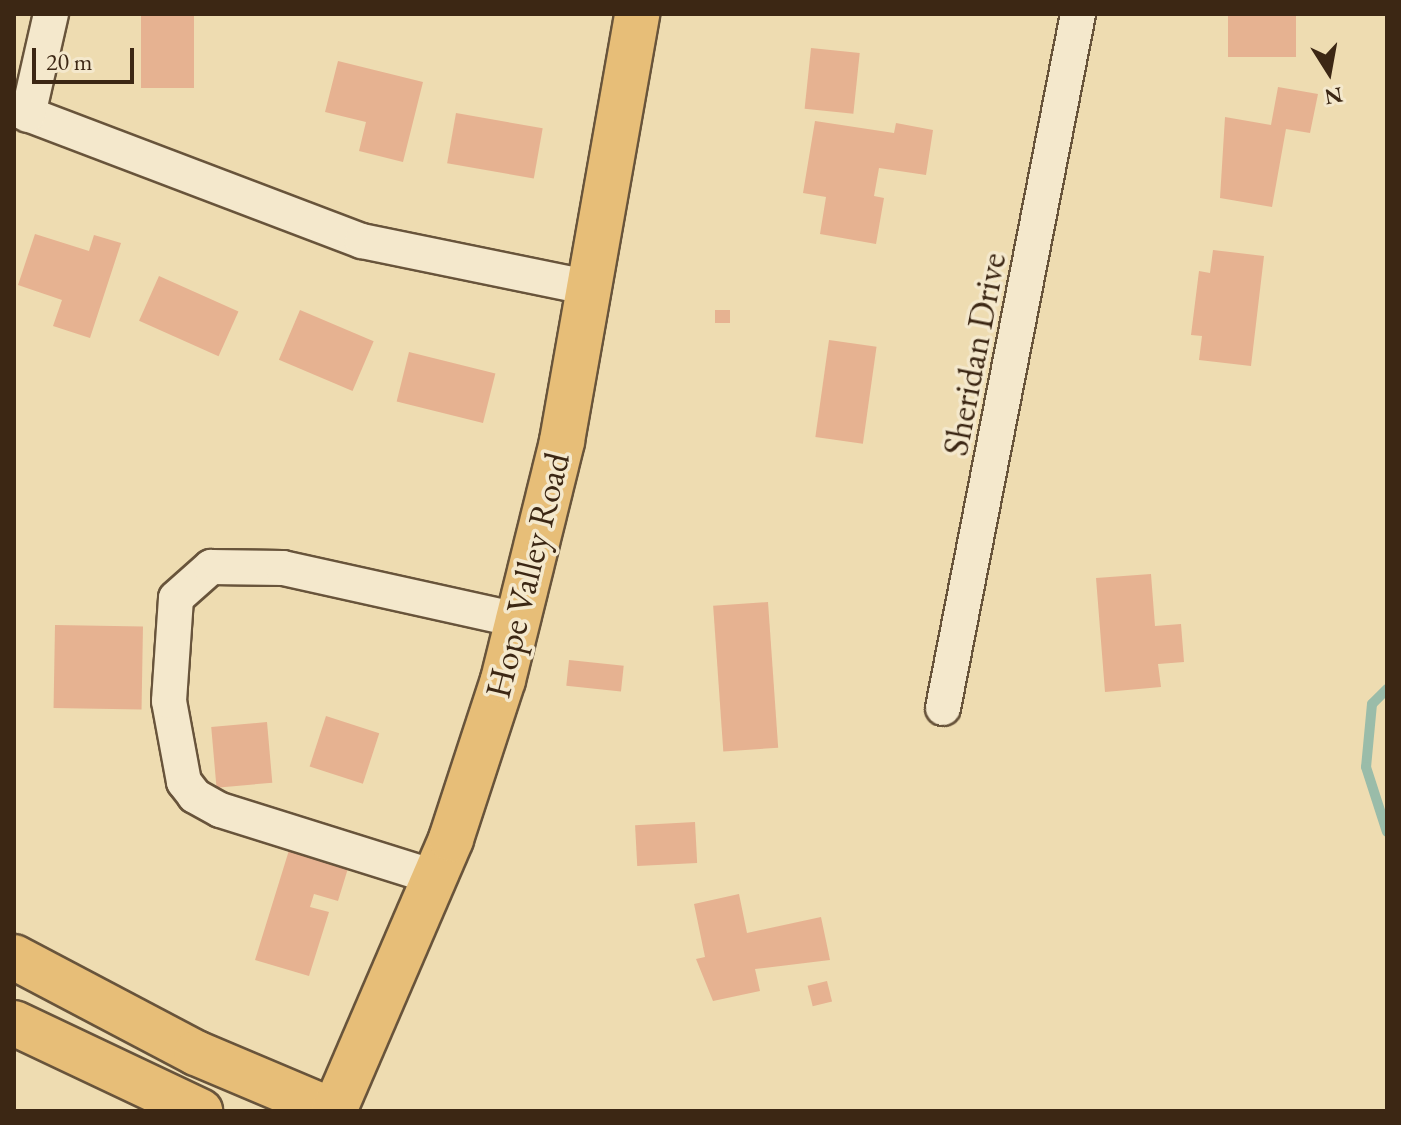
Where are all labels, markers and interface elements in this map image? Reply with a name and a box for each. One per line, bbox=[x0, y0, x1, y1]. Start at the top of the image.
scale bar bbox=[36, 32, 138, 82]
north arrow bbox=[1289, 32, 1369, 112]
text: 20 m bbox=[46, 46, 93, 77]
text: N bbox=[1322, 80, 1345, 112]
street label: Sheridan Drive bbox=[933, 249, 1015, 459]
street label: Hope Valley Road bbox=[476, 448, 578, 702]

